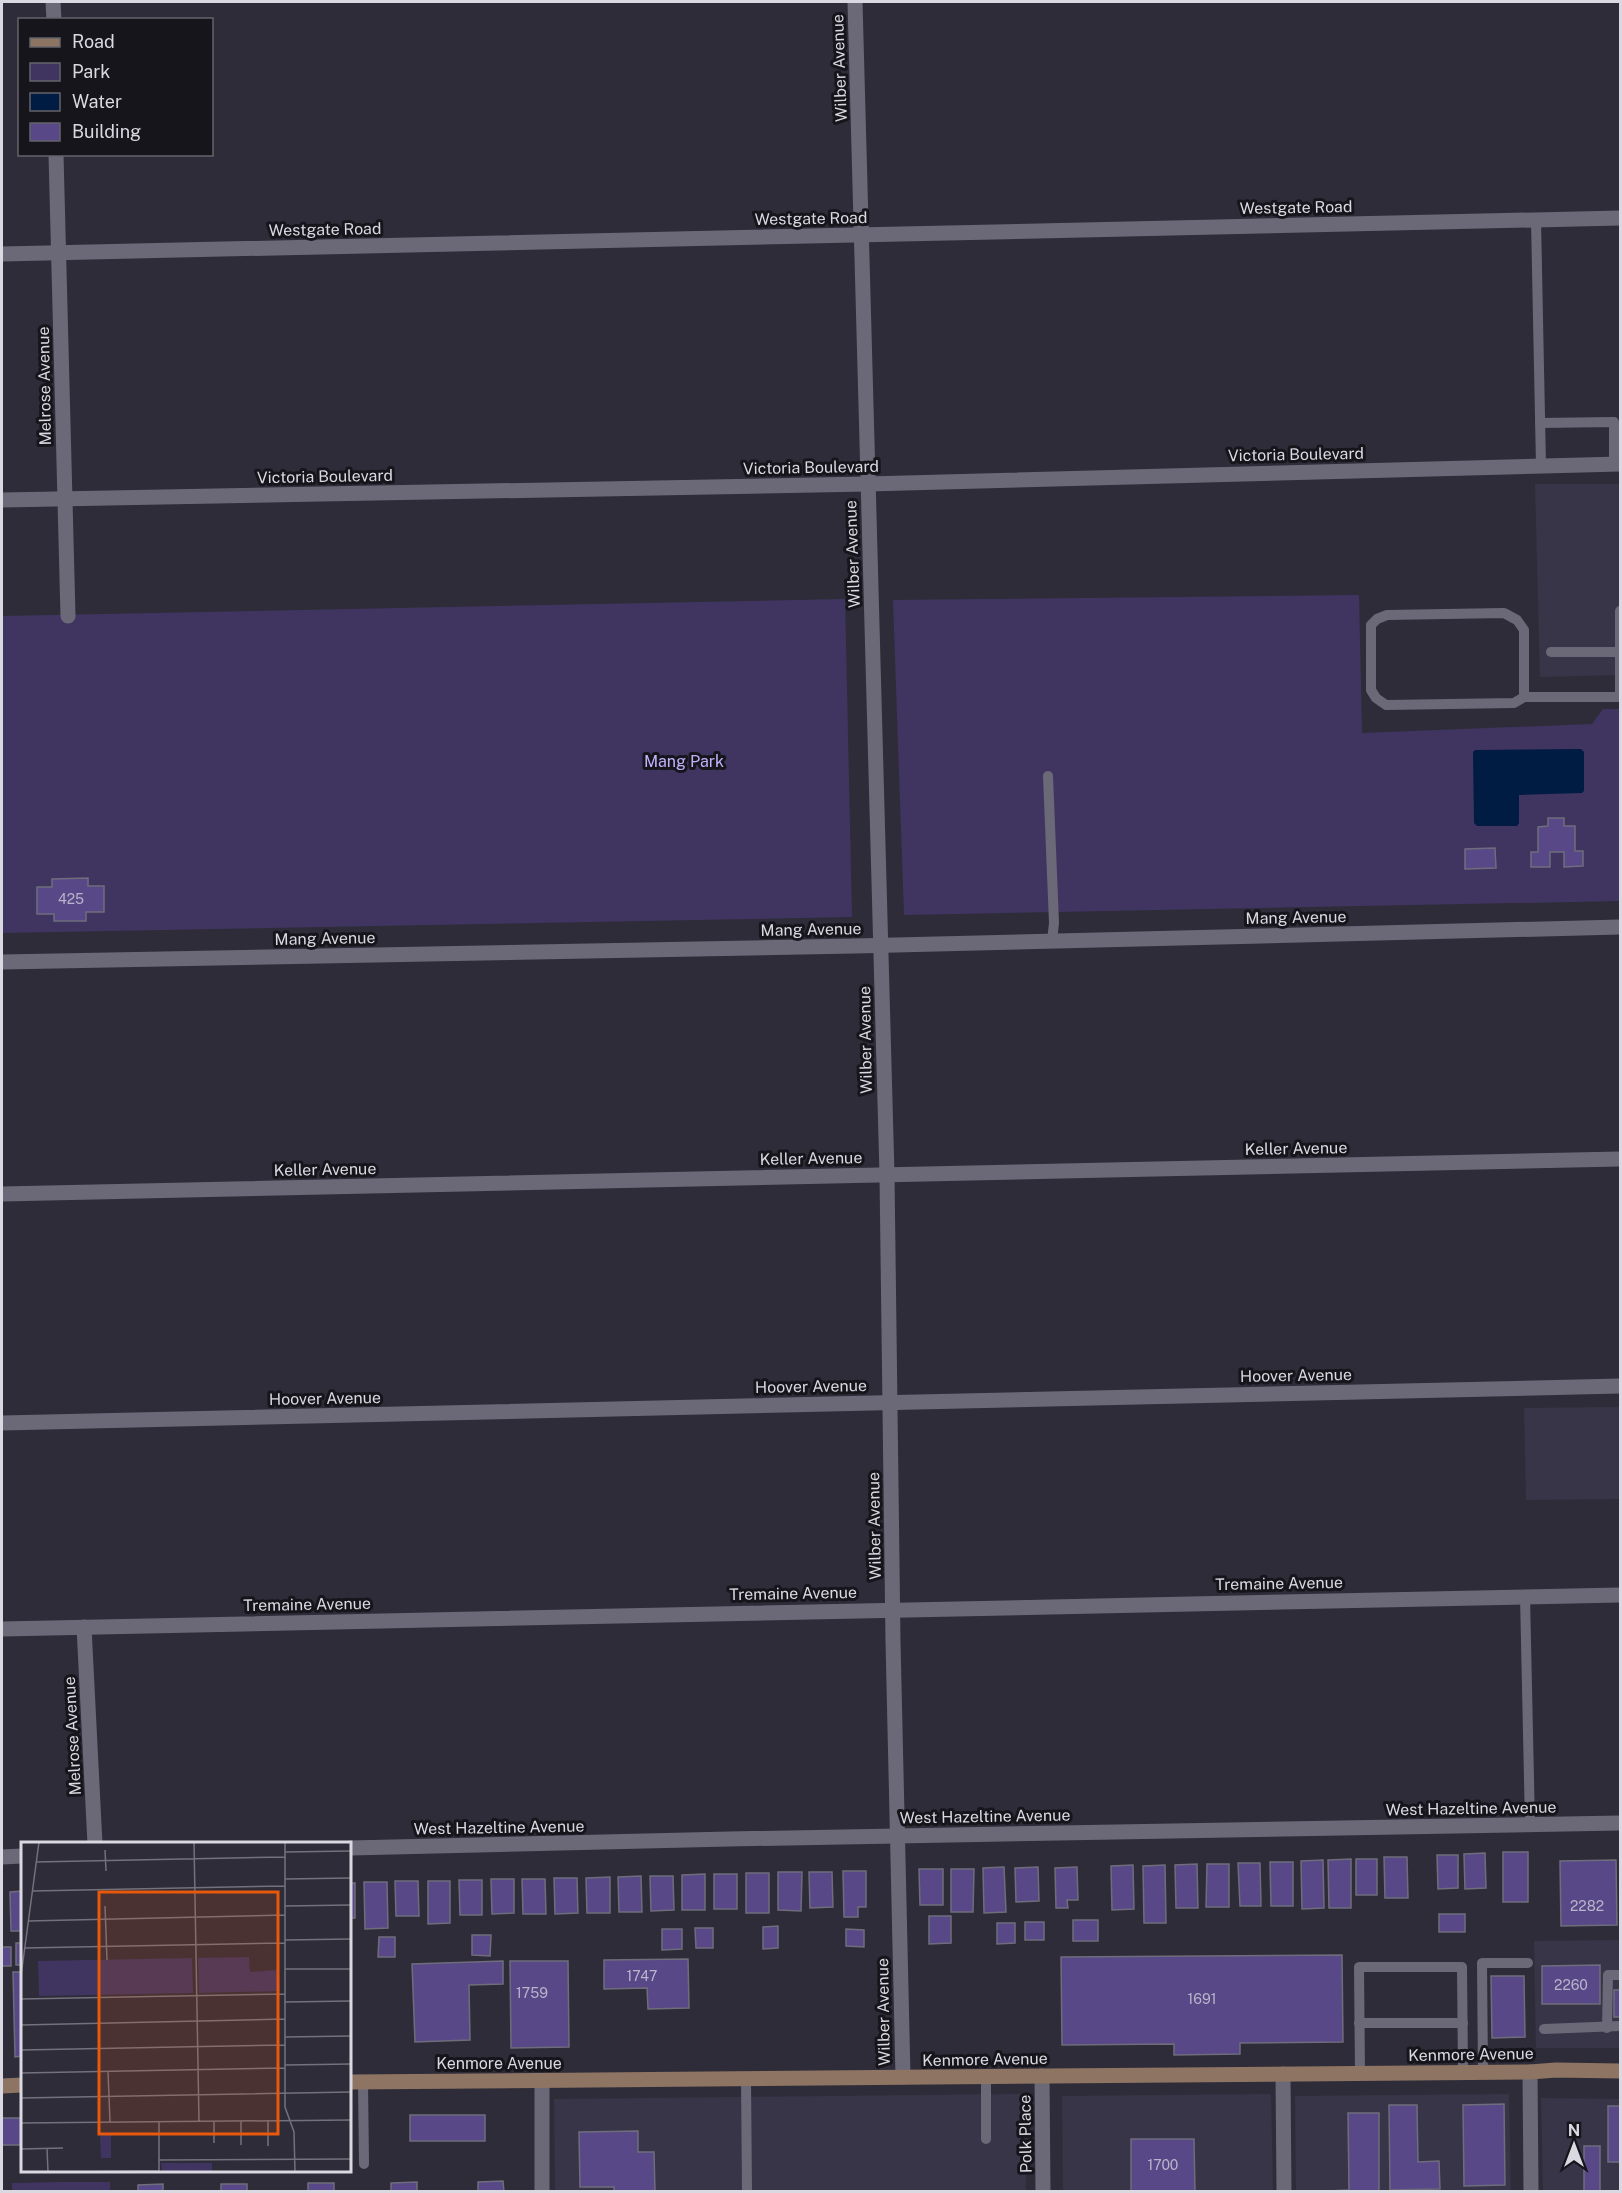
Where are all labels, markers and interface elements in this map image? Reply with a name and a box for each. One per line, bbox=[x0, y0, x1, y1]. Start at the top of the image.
street label: Wilber Avenue bbox=[828, 14, 851, 122]
legend bbox=[18, 18, 213, 156]
text: Road bbox=[72, 31, 115, 52]
text: Park bbox=[72, 61, 110, 82]
text: Water bbox=[72, 91, 122, 112]
text: Building bbox=[72, 121, 141, 142]
street label: Westgate Road bbox=[1239, 197, 1353, 218]
street label: Westgate Road bbox=[754, 208, 868, 229]
street label: Westgate Road bbox=[268, 219, 382, 240]
street label: Melrose Avenue bbox=[34, 326, 55, 446]
street label: Victoria Boulevard bbox=[1228, 444, 1364, 465]
street label: Victoria Boulevard bbox=[743, 457, 879, 478]
street label: Victoria Boulevard bbox=[257, 466, 393, 487]
street label: Wilber Avenue bbox=[841, 500, 864, 608]
park label: Mang Park bbox=[644, 752, 724, 771]
house number: 425 bbox=[58, 891, 84, 907]
street label: Mang Avenue bbox=[1245, 907, 1347, 928]
street label: Mang Avenue bbox=[760, 919, 862, 940]
street label: Mang Avenue bbox=[274, 928, 376, 949]
street label: Wilber Avenue bbox=[855, 986, 876, 1094]
street label: Keller Avenue bbox=[1244, 1138, 1348, 1159]
street label: Keller Avenue bbox=[759, 1148, 863, 1169]
street label: Keller Avenue bbox=[273, 1159, 377, 1180]
street label: Hoover Avenue bbox=[1240, 1365, 1352, 1386]
street label: Hoover Avenue bbox=[755, 1376, 867, 1397]
street label: Hoover Avenue bbox=[269, 1388, 381, 1409]
street label: Wilber Avenue bbox=[864, 1472, 885, 1580]
street label: Tremaine Avenue bbox=[1215, 1573, 1343, 1594]
street label: Tremaine Avenue bbox=[729, 1583, 857, 1604]
street label: Tremaine Avenue bbox=[243, 1594, 371, 1615]
street label: Melrose Avenue bbox=[60, 1676, 85, 1796]
street label: West Hazeltine Avenue bbox=[1385, 1798, 1557, 1819]
street label: West Hazeltine Avenue bbox=[899, 1806, 1071, 1827]
street label: West Hazeltine Avenue bbox=[413, 1817, 585, 1838]
inset map bbox=[21, 1842, 351, 2172]
house number: 2282 bbox=[1570, 1898, 1604, 1914]
street label: Wilber Avenue bbox=[873, 1958, 894, 2066]
house number: 1747 bbox=[627, 1968, 657, 1984]
house number: 2260 bbox=[1554, 1977, 1588, 1993]
house number: 1759 bbox=[516, 1985, 548, 2001]
house number: 1691 bbox=[1188, 1991, 1216, 2007]
street label: Kenmore Avenue bbox=[1408, 2044, 1534, 2065]
street label: Kenmore Avenue bbox=[922, 2049, 1048, 2070]
street label: Kenmore Avenue bbox=[436, 2054, 562, 2073]
street label: Polk Place bbox=[1015, 2095, 1036, 2173]
north arrow bbox=[1544, 2115, 1604, 2175]
text: N bbox=[1568, 2121, 1580, 2140]
house number: 1700 bbox=[1148, 2157, 1178, 2173]

